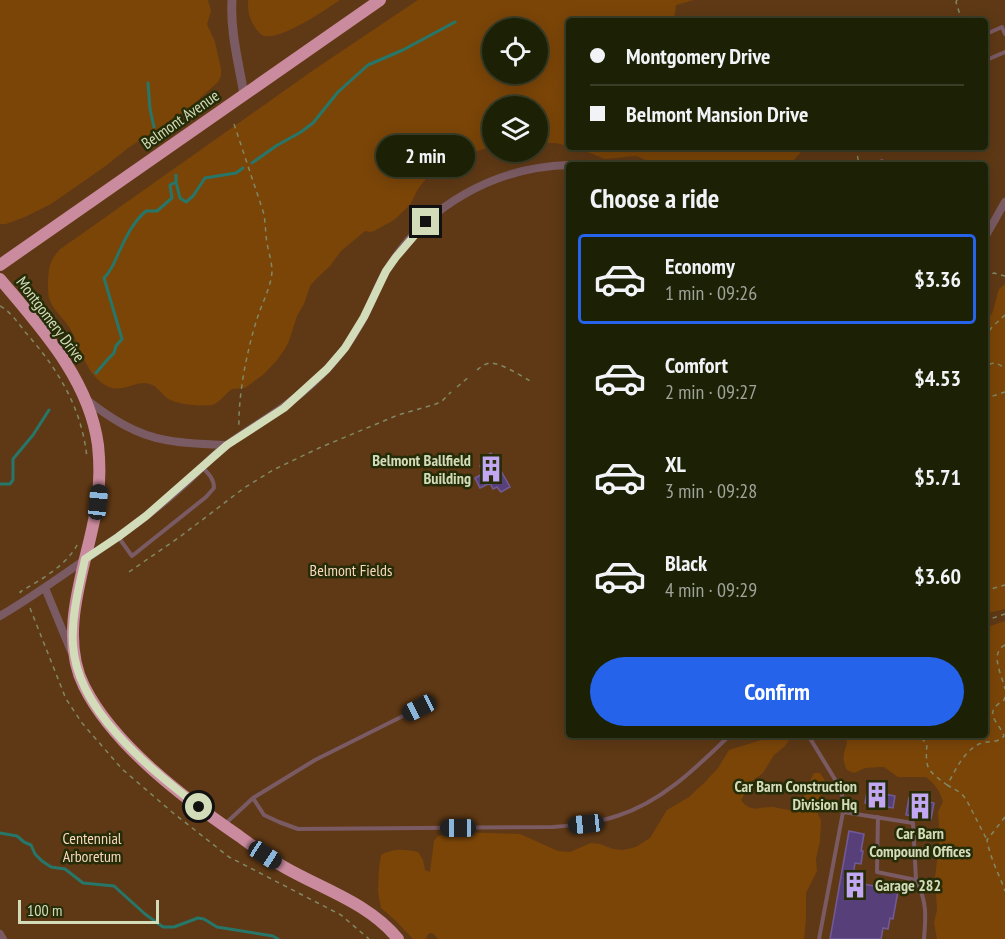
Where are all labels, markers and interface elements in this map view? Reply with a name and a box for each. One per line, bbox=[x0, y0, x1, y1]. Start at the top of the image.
map controls bbox=[482, 18, 548, 162]
button: locate bbox=[482, 18, 548, 84]
text: Montgomery Drive bbox=[626, 42, 771, 70]
street label: Belmont Avenue bbox=[137, 85, 223, 153]
button: layers bbox=[482, 96, 548, 162]
text: Belmont Mansion Drive bbox=[626, 100, 808, 128]
callout: 2 min bbox=[376, 135, 476, 177]
text: 2 min bbox=[405, 143, 446, 169]
text: Choose a ride bbox=[590, 181, 719, 215]
route end bbox=[412, 208, 439, 235]
icon: car bbox=[593, 252, 647, 306]
text: Economy bbox=[665, 252, 735, 280]
text: $3.36 bbox=[914, 265, 961, 293]
street label: Montgomery Drive bbox=[12, 272, 90, 366]
text: 1 min · 09:26 bbox=[665, 280, 757, 306]
icon: car bbox=[593, 351, 647, 405]
text: Comfort bbox=[665, 351, 728, 379]
text: $4.53 bbox=[914, 364, 961, 392]
text: 2 min · 09:27 bbox=[665, 379, 757, 405]
place label: Belmont Ballfield Building bbox=[372, 450, 471, 488]
icon: car bbox=[593, 450, 647, 504]
text: XL bbox=[665, 450, 686, 478]
building icon: Belmont Ballfield Building bbox=[476, 454, 506, 484]
text: $5.71 bbox=[914, 463, 961, 491]
text: 3 min · 09:28 bbox=[665, 478, 757, 504]
car bbox=[87, 483, 109, 521]
icon: car bbox=[593, 549, 647, 603]
text: Black bbox=[665, 549, 707, 577]
park label: Belmont Fields bbox=[310, 560, 392, 580]
text: $3.60 bbox=[914, 562, 961, 590]
text: 4 min · 09:29 bbox=[665, 577, 757, 603]
button: Confirm bbox=[590, 657, 964, 726]
car bbox=[399, 692, 439, 724]
place label: Car Barn Construction Division Hq bbox=[734, 776, 857, 814]
building icon: Car Barn Construction Division Hq bbox=[862, 780, 892, 810]
building icon: Car Barn Compound Offices bbox=[905, 791, 935, 821]
route start bbox=[185, 793, 212, 820]
car bbox=[567, 813, 605, 835]
car bbox=[440, 819, 476, 837]
place label: Car Barn Compound Offices bbox=[869, 823, 971, 861]
park label: Centennial Arboretum bbox=[62, 828, 122, 866]
car bbox=[245, 838, 285, 872]
building icon: Garage 282 bbox=[840, 870, 870, 900]
place label: Garage 282 bbox=[875, 875, 941, 895]
scale bar bbox=[18, 897, 159, 924]
text: 100 m bbox=[27, 900, 62, 920]

